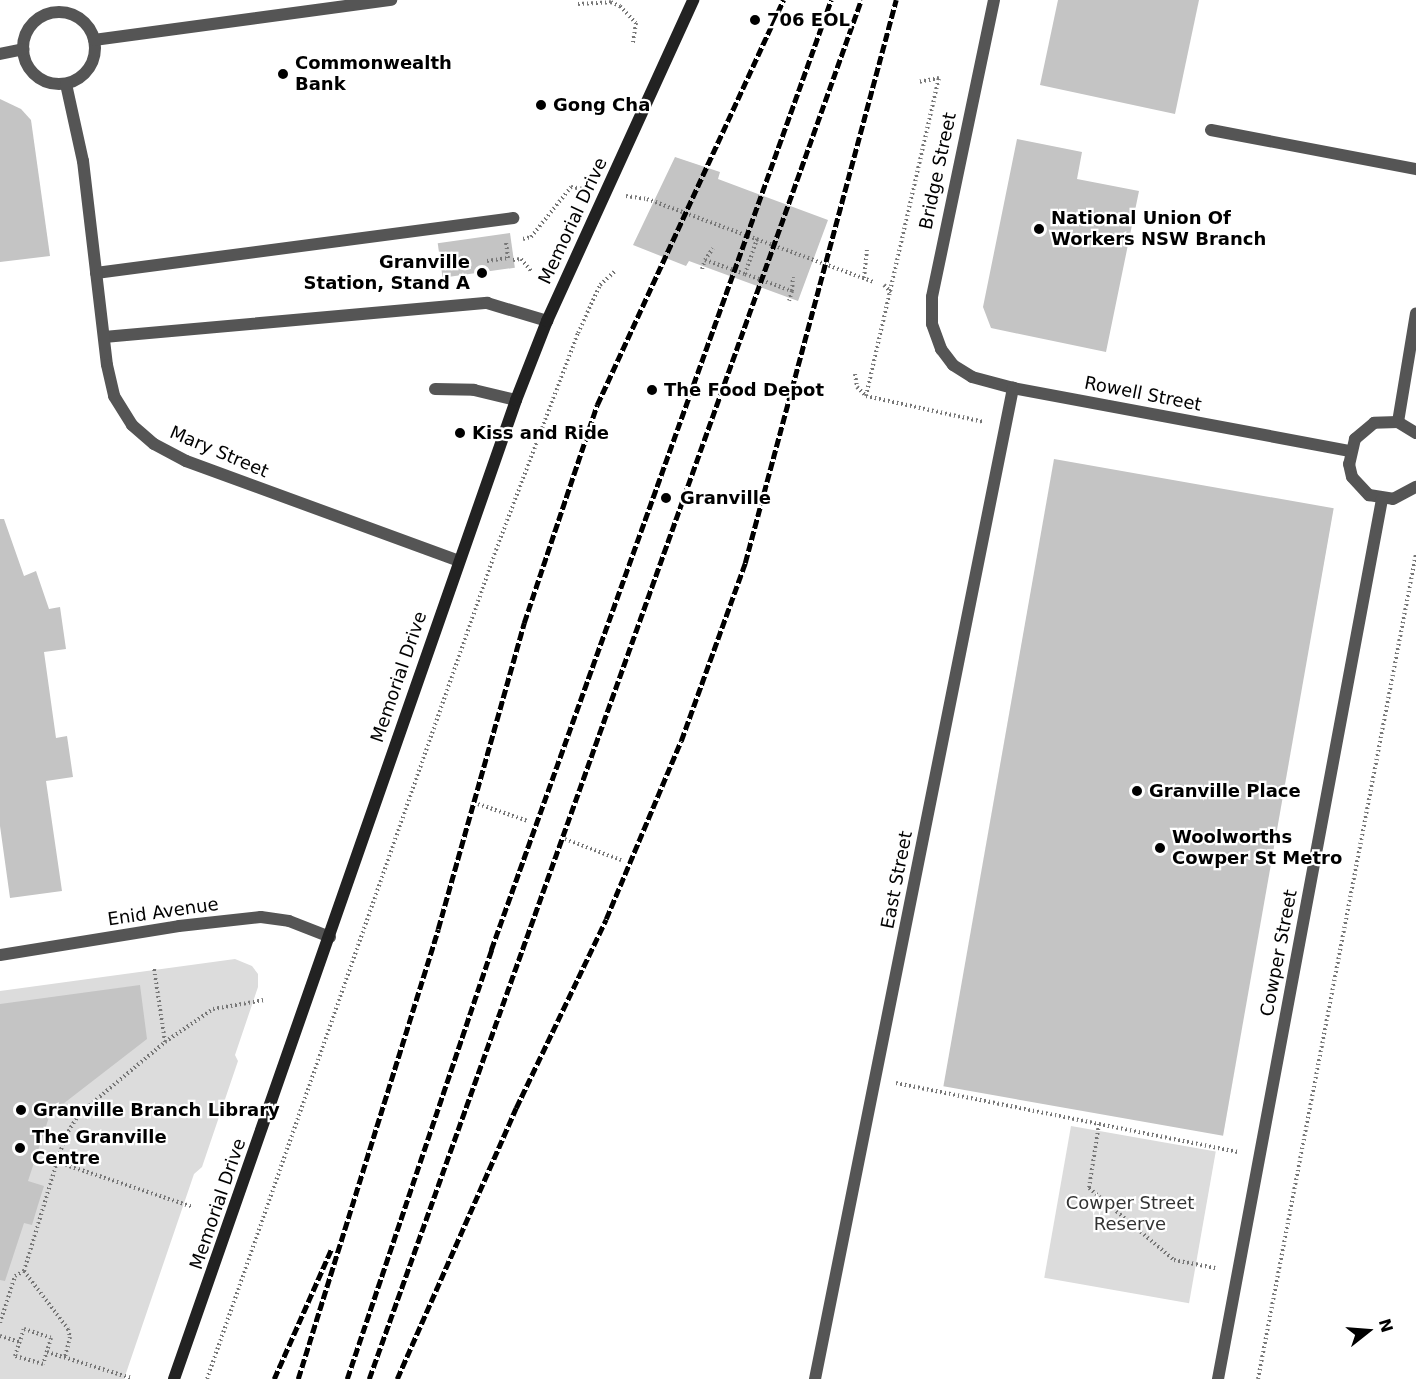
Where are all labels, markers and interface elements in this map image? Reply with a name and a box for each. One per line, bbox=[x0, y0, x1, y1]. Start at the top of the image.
place label: 706 EOL bbox=[767, 9, 850, 31]
marker: 706 EOL bbox=[748, 13, 762, 27]
place label: Commonwealth Bank bbox=[295, 53, 452, 96]
marker: Commonwealth Bank bbox=[276, 67, 290, 81]
place label: Gong Cha bbox=[553, 94, 650, 116]
marker: Gong Cha bbox=[534, 98, 548, 112]
street label: Bridge Street bbox=[915, 111, 961, 231]
street label: Memorial Drive bbox=[534, 154, 612, 288]
place label: National Union Of Workers NSW Branch bbox=[1051, 208, 1266, 250]
marker: National Union Of Workers NSW Branch bbox=[1032, 222, 1046, 236]
place label: Granville Station, Stand A bbox=[304, 252, 470, 294]
marker: Granville Station, Stand A bbox=[475, 266, 489, 280]
street label: Rowell Street bbox=[1083, 372, 1203, 416]
place label: The Food Depot bbox=[664, 379, 824, 401]
marker: The Food Depot bbox=[645, 383, 659, 397]
street label: Mary Street bbox=[166, 422, 272, 482]
place label: Kiss and Ride bbox=[472, 422, 609, 444]
marker: Kiss and Ride bbox=[453, 426, 467, 440]
place label: Granville bbox=[680, 487, 771, 509]
marker: Granville bbox=[657, 489, 675, 507]
street label: Memorial Drive bbox=[366, 609, 432, 745]
place label: Granville Place bbox=[1149, 780, 1301, 802]
marker: Granville Place bbox=[1130, 784, 1144, 798]
place label: Woolworths Cowper St Metro bbox=[1172, 827, 1342, 870]
street label: East Street bbox=[877, 829, 917, 931]
marker: Woolworths Cowper St Metro bbox=[1153, 841, 1167, 855]
street label: Cowper Street bbox=[1256, 888, 1302, 1018]
street label: Enid Avenue bbox=[106, 894, 220, 930]
place label: Granville Branch Library bbox=[33, 1099, 280, 1121]
marker: Granville Branch Library bbox=[14, 1103, 28, 1117]
place label: The Granville Centre bbox=[32, 1127, 167, 1170]
street label: Memorial Drive bbox=[185, 1136, 251, 1272]
marker: The Granville Centre bbox=[13, 1141, 27, 1155]
park label: Cowper Street Reserve bbox=[1066, 1193, 1194, 1236]
north arrow bbox=[1338, 1301, 1398, 1361]
text: N bbox=[1375, 1316, 1397, 1335]

